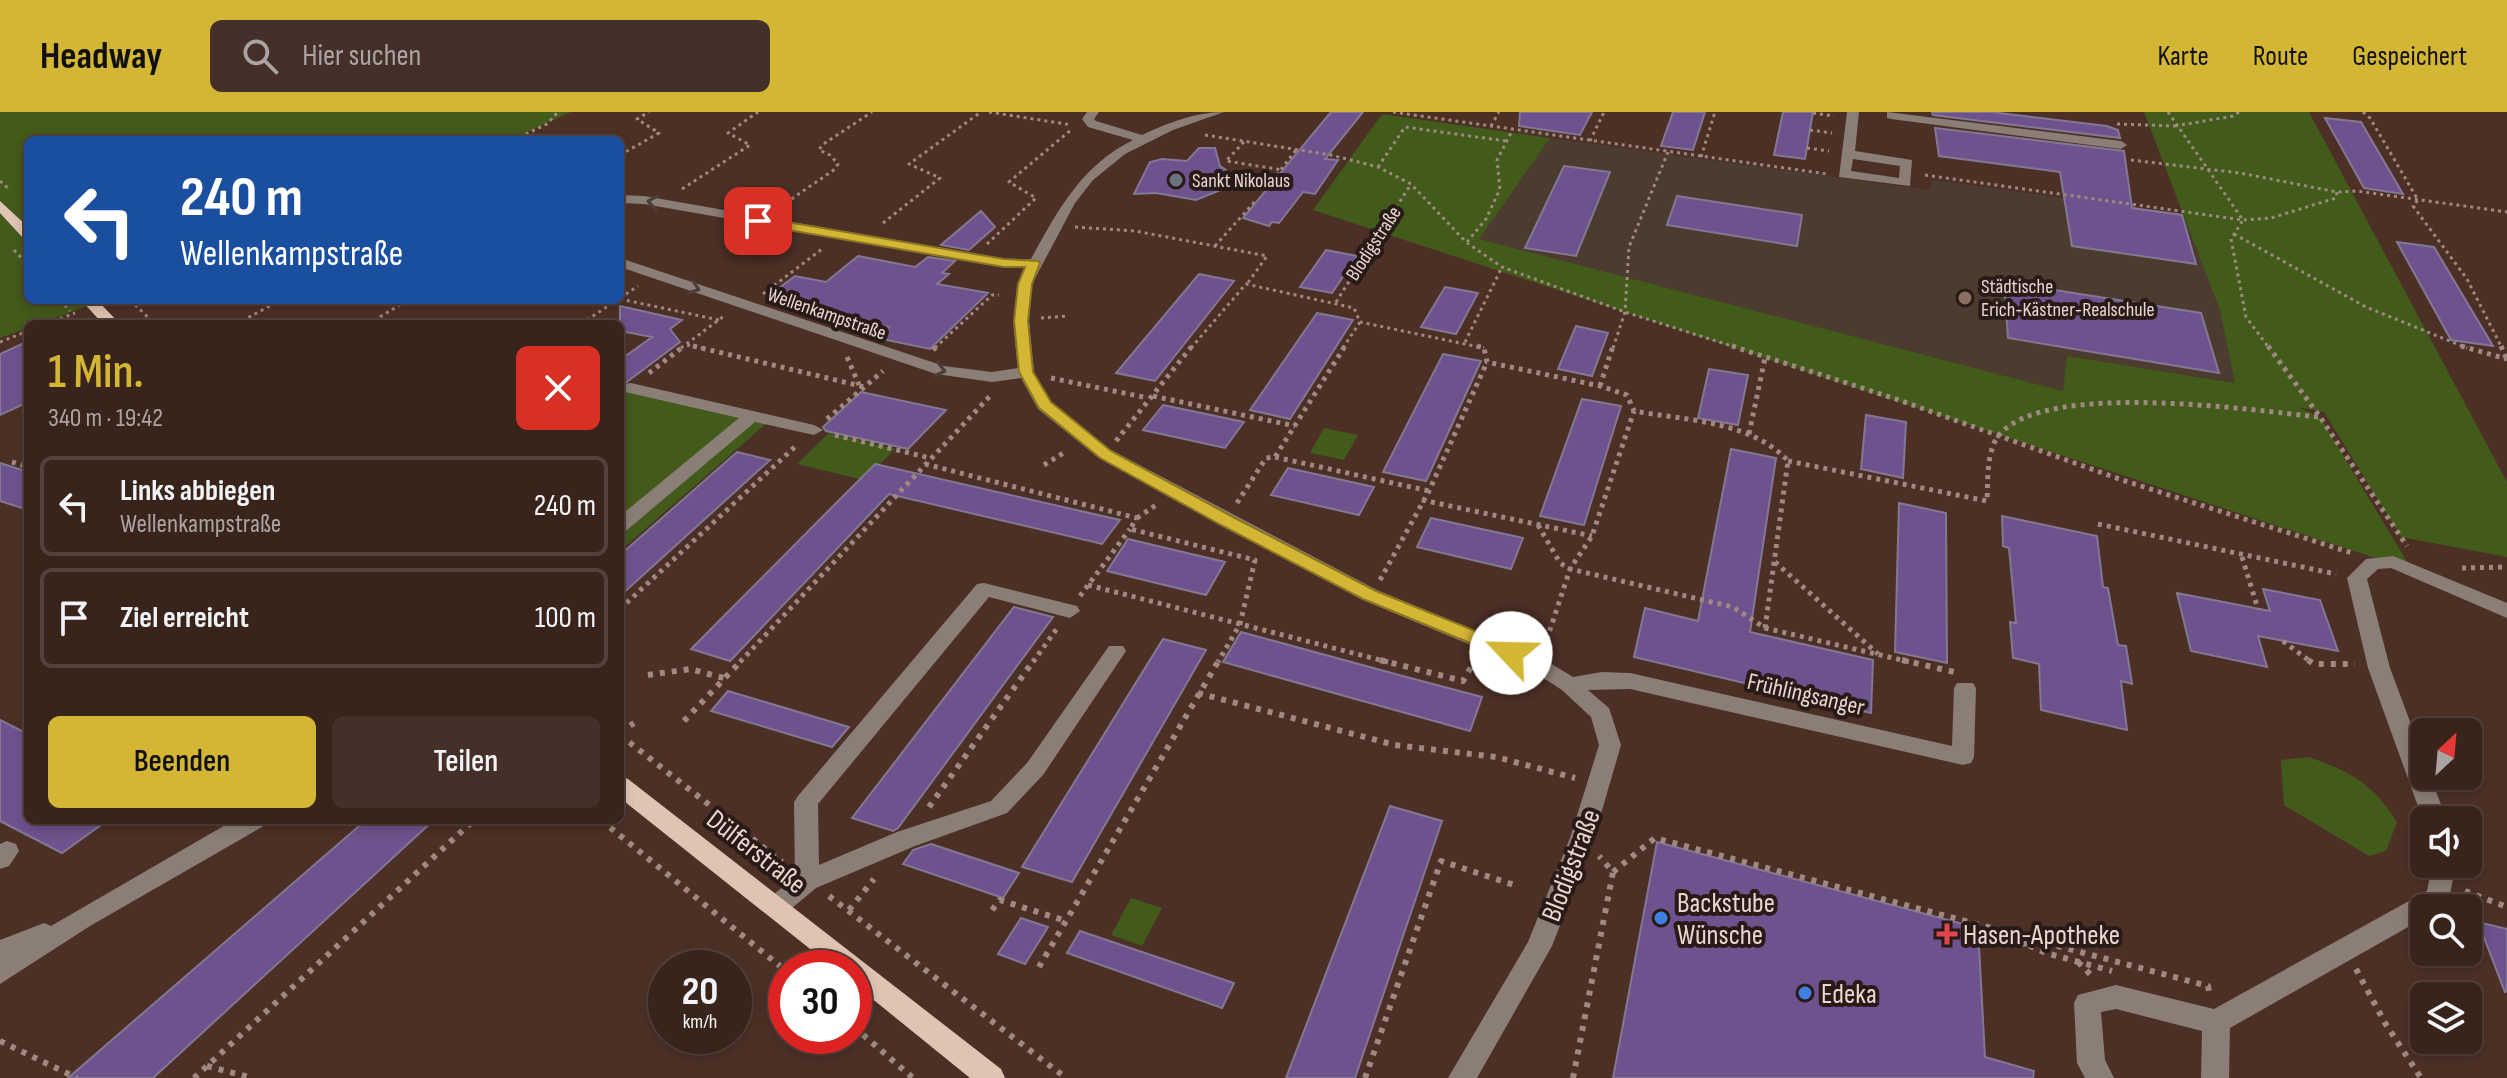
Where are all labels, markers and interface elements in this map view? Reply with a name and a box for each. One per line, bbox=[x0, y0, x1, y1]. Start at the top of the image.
search box bbox=[210, 20, 770, 92]
text: Headway bbox=[40, 34, 162, 79]
icon: search bbox=[238, 34, 282, 78]
text: Hier suchen bbox=[302, 38, 421, 74]
text: Karte bbox=[2158, 40, 2209, 73]
text: Route bbox=[2253, 40, 2308, 73]
text: Gespeichert bbox=[2352, 40, 2467, 73]
text: 240 m bbox=[180, 165, 303, 232]
icon: left bbox=[48, 168, 152, 272]
place label: Sankt Nikolaus bbox=[1192, 169, 1290, 193]
marker: Sankt Nikolaus bbox=[1167, 171, 1185, 189]
pin bbox=[724, 187, 792, 255]
one-way arrow bbox=[646, 194, 660, 211]
icon: arrive bbox=[736, 199, 780, 243]
street label: Blodigstraße bbox=[1341, 202, 1407, 285]
text: Wellenkampstraße bbox=[180, 233, 403, 276]
place label: Städtische Erich-Kästner-Realschule bbox=[1981, 275, 2154, 322]
one-way arrow bbox=[686, 278, 700, 294]
street label: Wellenkampstraße bbox=[764, 282, 889, 345]
marker: Städtische Erich-Kästner-Realschule bbox=[1956, 289, 1974, 307]
text: 1 Min. bbox=[48, 344, 144, 401]
button: close bbox=[516, 346, 600, 430]
one-way arrow bbox=[933, 361, 947, 378]
text: 340 m · 19:42 bbox=[48, 403, 163, 434]
text: Links abbiegen bbox=[120, 473, 275, 509]
icon: left bbox=[52, 484, 96, 528]
text: 240 m bbox=[534, 488, 596, 524]
text: Wellenkampstraße bbox=[120, 509, 281, 540]
icon: arrive bbox=[52, 596, 96, 640]
text: Ziel erreicht bbox=[120, 600, 249, 636]
text: 100 m bbox=[535, 600, 596, 636]
position arrow bbox=[1469, 611, 1553, 695]
street label: Frühlingsanger bbox=[1744, 667, 1868, 722]
button: Beenden bbox=[48, 716, 316, 808]
button: Teilen bbox=[332, 716, 600, 808]
north arrow bbox=[2410, 718, 2482, 790]
map controls bbox=[2410, 718, 2482, 1054]
street label: Dülferstraße bbox=[700, 803, 812, 901]
street label: Blodigstraße bbox=[1535, 805, 1608, 926]
button: sound bbox=[2410, 806, 2482, 878]
place label: Backstube Wünsche bbox=[1677, 887, 1775, 952]
button: search bbox=[2410, 894, 2482, 966]
marker: Backstube Wünsche bbox=[1652, 909, 1670, 927]
place label: Hasen-Apotheke bbox=[1963, 919, 2120, 952]
marker: Hasen-Apotheke bbox=[1938, 925, 1956, 943]
speed limit sign: 30 bbox=[768, 950, 872, 1054]
text: 20 bbox=[682, 968, 718, 1016]
place label: Edeka bbox=[1821, 978, 1877, 1011]
button: layers bbox=[2410, 982, 2482, 1054]
marker: Edeka bbox=[1796, 984, 1814, 1002]
text: km/h bbox=[683, 1010, 717, 1034]

